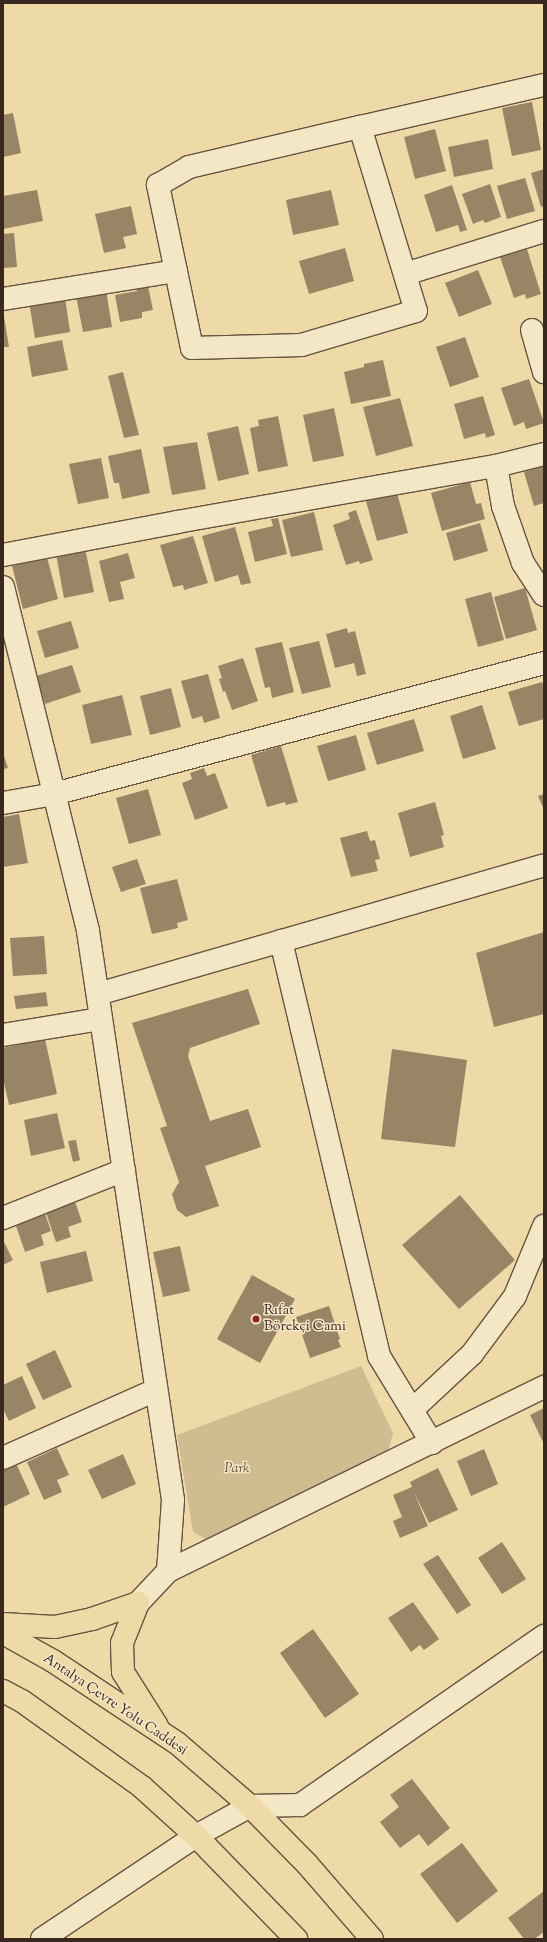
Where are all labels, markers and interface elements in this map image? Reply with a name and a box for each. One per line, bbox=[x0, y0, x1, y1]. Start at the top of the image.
place label: Rıfat Börekçi Cami bbox=[264, 1303, 346, 1336]
marker: Rıfat Börekçi Cami bbox=[251, 1314, 261, 1324]
park label: Park bbox=[225, 1461, 249, 1477]
street label: Antalya Çevre Yolu Caddesi bbox=[40, 1650, 190, 1760]

